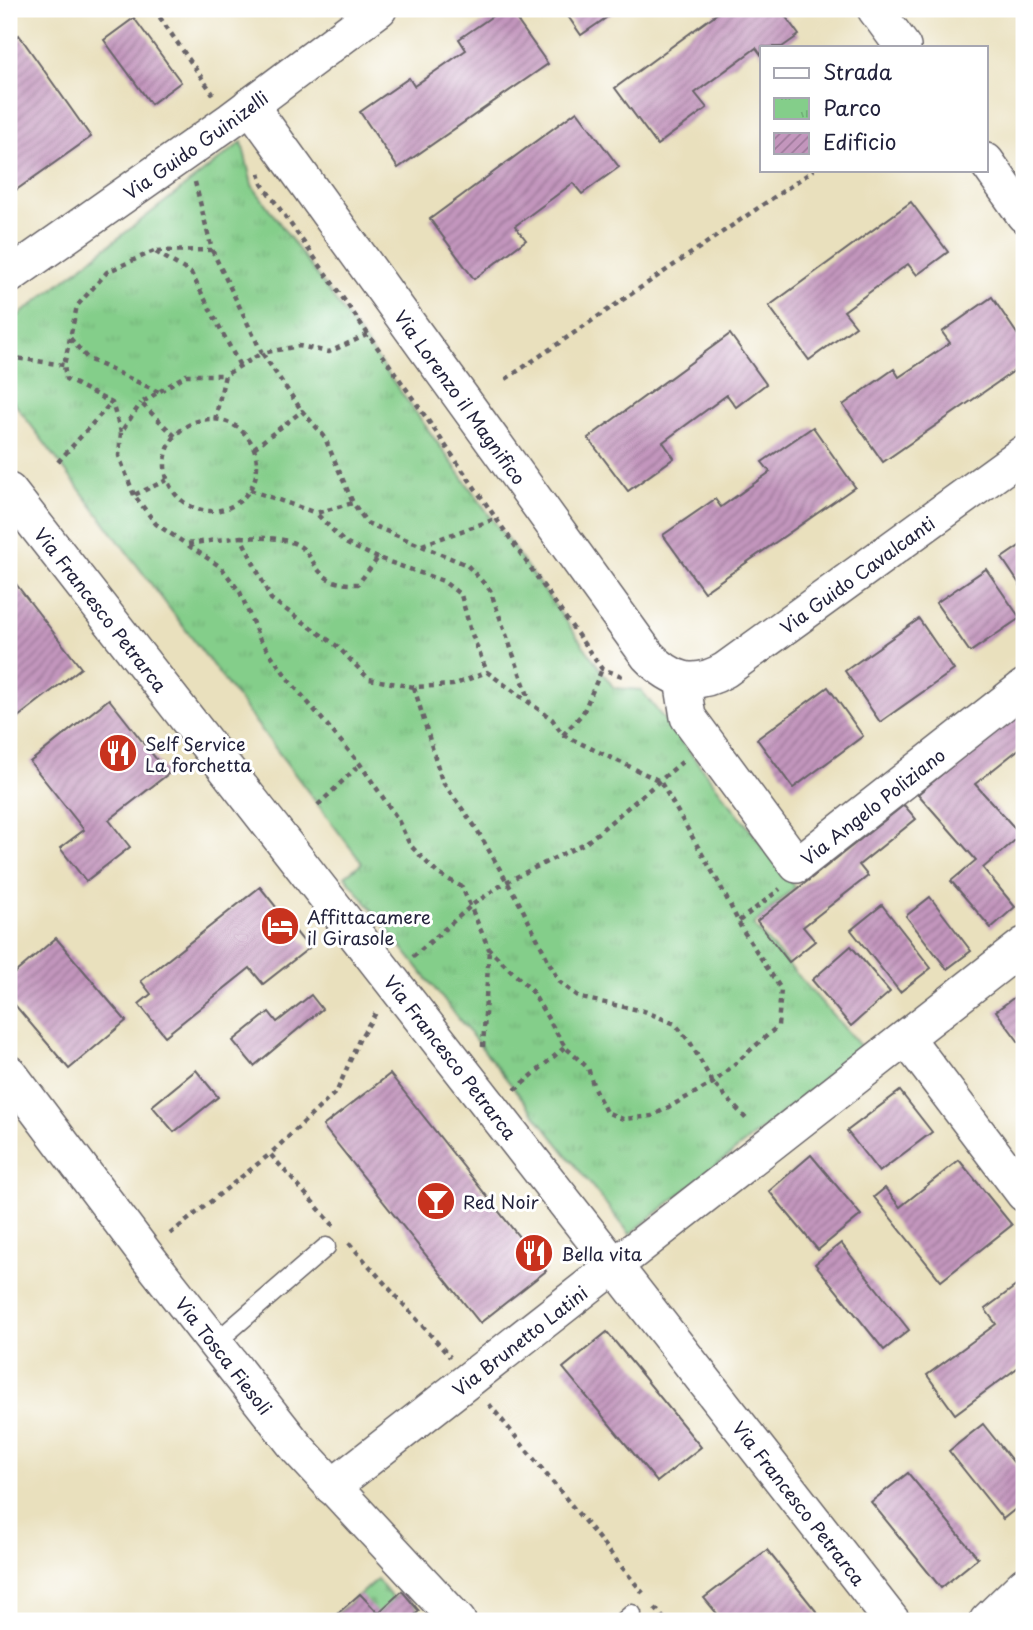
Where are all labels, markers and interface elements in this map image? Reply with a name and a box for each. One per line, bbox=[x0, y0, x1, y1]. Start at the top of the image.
legend bbox=[760, 46, 988, 172]
text: Strada bbox=[823, 55, 893, 87]
street label: Via Guido Guinizelli bbox=[117, 84, 273, 205]
text: Parco bbox=[823, 91, 881, 123]
text: Edificio bbox=[823, 125, 896, 157]
street label: Via Lorenzo il Magnifico bbox=[389, 304, 533, 490]
street label: Via Guido Cavalcanti bbox=[774, 509, 940, 640]
street label: Via Francesco Petrarca bbox=[29, 521, 175, 698]
place label: Self Service La forchetta bbox=[145, 730, 252, 778]
restaurant icon: Self Service La forchetta bbox=[97, 732, 139, 774]
street label: Via Angelo Poliziano bbox=[794, 741, 950, 871]
place label: Affittacamere il Girasole bbox=[307, 903, 431, 951]
hotel icon: Affittacamere il Girasole bbox=[259, 905, 301, 947]
street label: Via Francesco Petrarca bbox=[378, 969, 524, 1145]
bar icon: Red Noir bbox=[415, 1180, 457, 1222]
place label: Red Noir bbox=[463, 1188, 539, 1215]
restaurant icon: Bella vita bbox=[513, 1232, 555, 1274]
place label: Bella vita bbox=[561, 1240, 643, 1267]
street label: Via Brunetto Latini bbox=[446, 1279, 593, 1402]
street label: Via Tosca Fiesoli bbox=[170, 1291, 279, 1420]
street label: Via Francesco Petrarca bbox=[727, 1415, 873, 1591]

